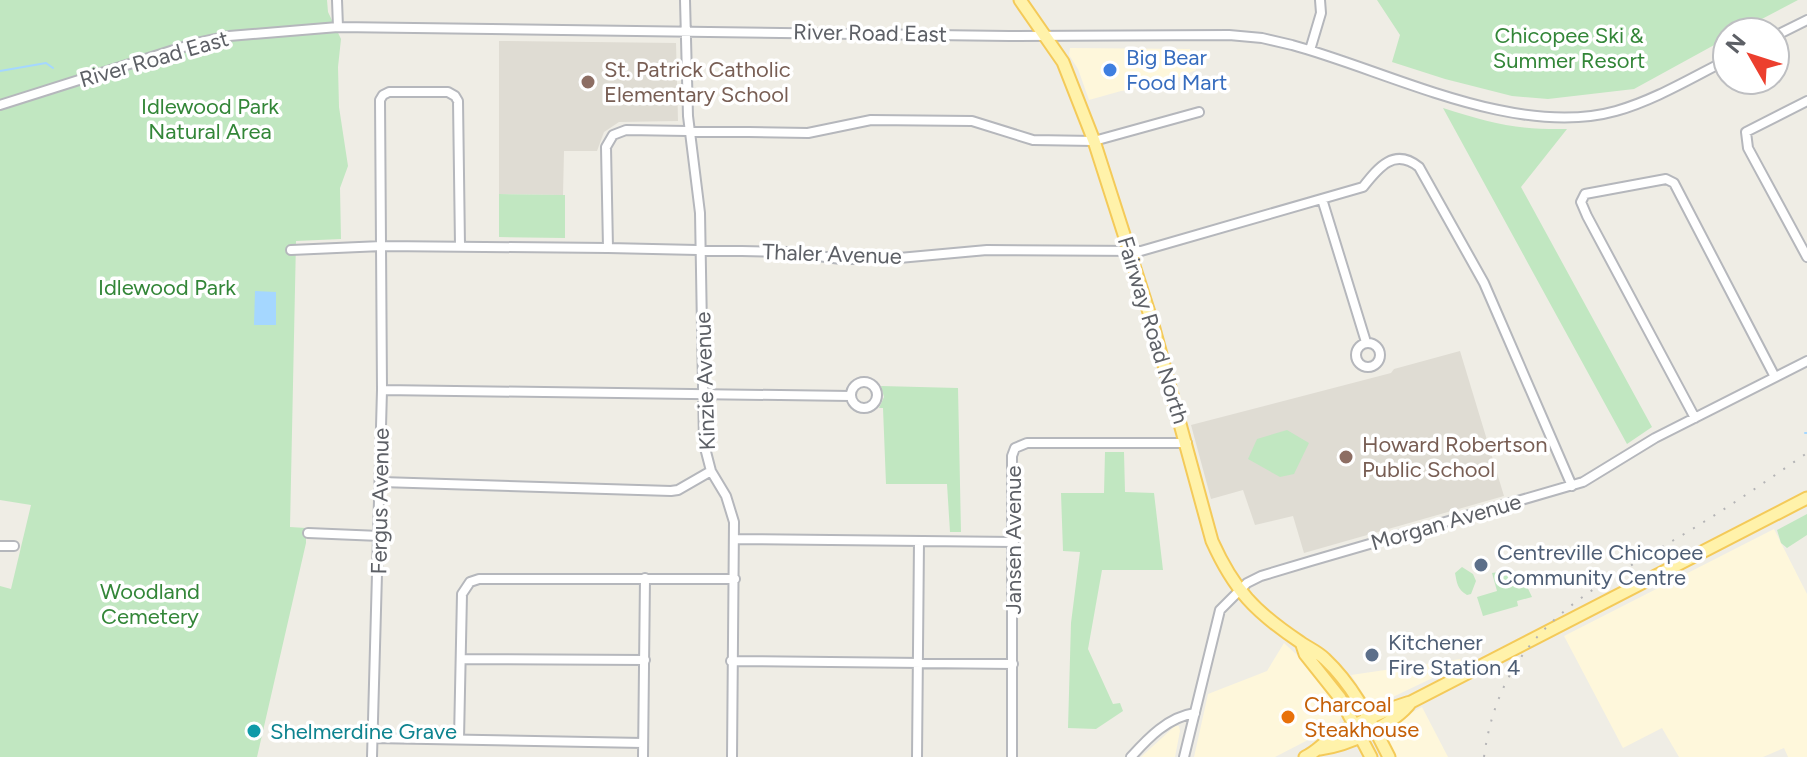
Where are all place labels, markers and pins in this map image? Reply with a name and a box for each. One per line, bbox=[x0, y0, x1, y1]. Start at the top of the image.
place label: Big Bear Food Mart bbox=[1126, 44, 1227, 96]
place label: St. Patrick Catholic Elementary School bbox=[604, 56, 791, 108]
marker: Big Bear Food Mart bbox=[1101, 61, 1119, 79]
marker: St. Patrick Catholic Elementary School bbox=[579, 73, 597, 91]
place label: Howard Robertson Public School bbox=[1362, 431, 1547, 483]
marker: Howard Robertson Public School bbox=[1337, 448, 1355, 466]
place label: Centreville Chicopee Community Centre bbox=[1497, 539, 1703, 591]
marker: Centreville Chicopee Community Centre bbox=[1472, 556, 1490, 574]
place label: Kitchener Fire Station 4 bbox=[1388, 629, 1520, 681]
marker: Kitchener Fire Station 4 bbox=[1363, 646, 1381, 664]
place label: Charcoal Steakhouse bbox=[1304, 691, 1419, 743]
marker: Charcoal Steakhouse bbox=[1279, 708, 1297, 726]
place label: Shelmerdine Grave bbox=[270, 718, 457, 745]
marker: Shelmerdine Grave bbox=[245, 722, 263, 740]

